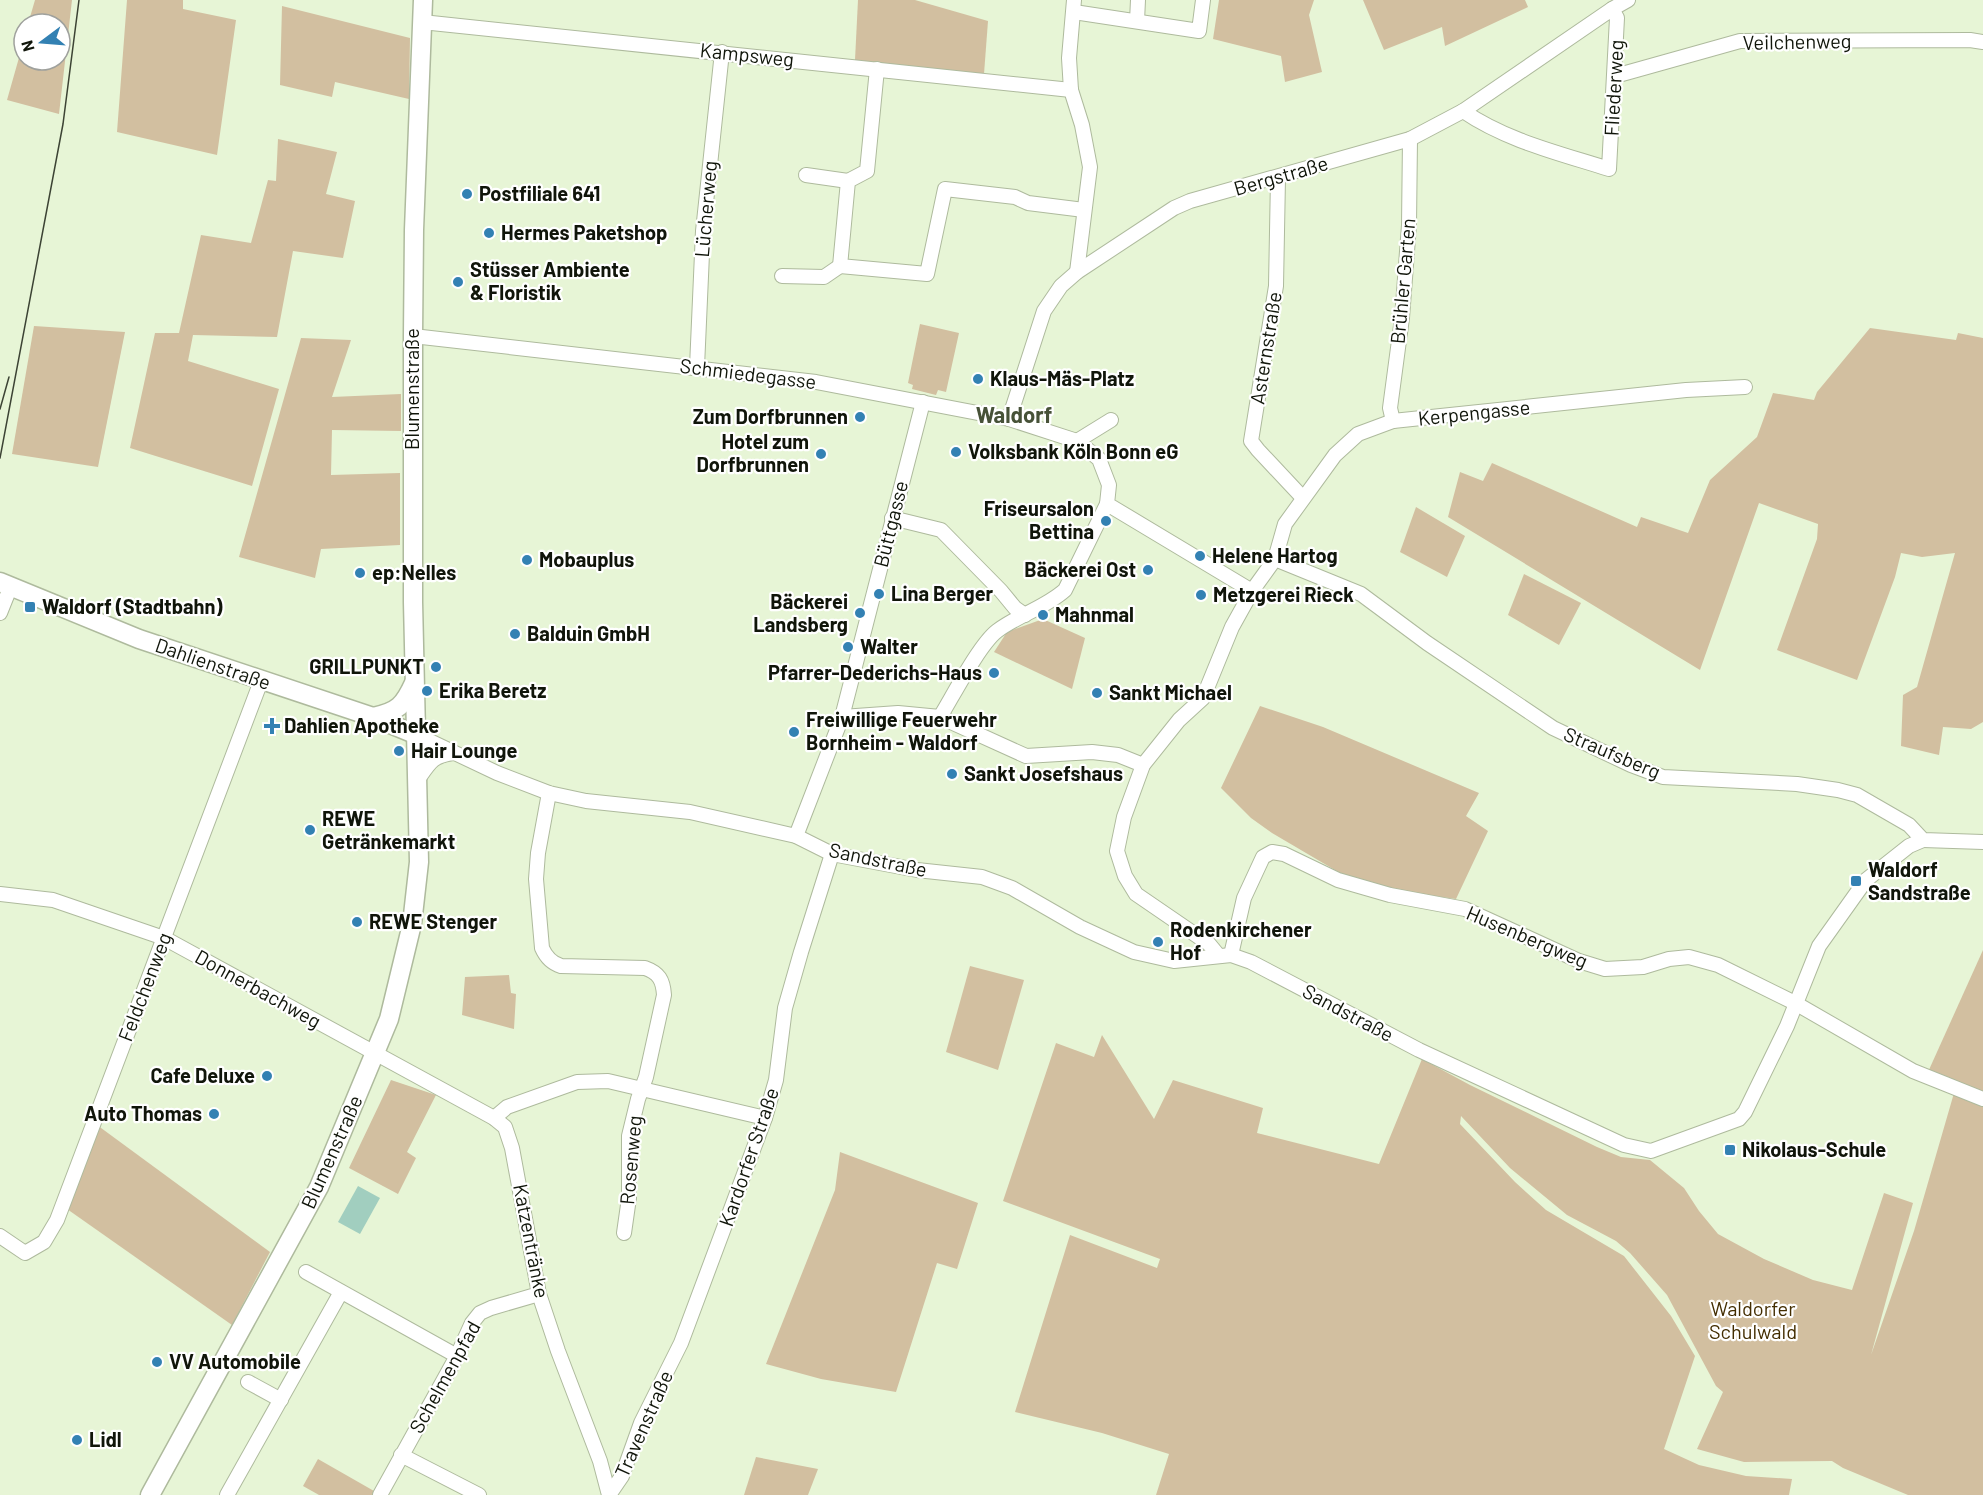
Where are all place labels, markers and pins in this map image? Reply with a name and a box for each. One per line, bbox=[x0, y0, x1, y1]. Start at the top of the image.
place label: Postfiliale 641 bbox=[479, 181, 600, 205]
marker: Postfiliale 641 bbox=[460, 187, 474, 201]
place label: Hermes Paketshop bbox=[501, 220, 667, 244]
marker: Hermes Paketshop bbox=[482, 226, 496, 240]
place label: Stüsser Ambiente & Floristik bbox=[470, 257, 630, 304]
marker: Stüsser Ambiente & Floristik bbox=[451, 275, 465, 289]
place label: Klaus-Mäs-Platz bbox=[990, 366, 1134, 390]
marker: Klaus-Mäs-Platz bbox=[971, 372, 985, 386]
place label: Zum Dorfbrunnen bbox=[693, 404, 848, 428]
marker: Zum Dorfbrunnen bbox=[853, 410, 867, 424]
place label: Hotel zum Dorfbrunnen bbox=[696, 429, 809, 476]
place label: Volksbank Köln Bonn eG bbox=[968, 439, 1178, 463]
marker: Volksbank Köln Bonn eG bbox=[949, 445, 963, 459]
marker: Hotel zum Dorfbrunnen bbox=[814, 447, 828, 461]
place label: Friseursalon Bettina bbox=[984, 496, 1094, 543]
marker: Friseursalon Bettina bbox=[1099, 514, 1113, 528]
place label: Helene Hartog bbox=[1212, 543, 1338, 567]
place label: Mobauplus bbox=[539, 547, 634, 571]
marker: Helene Hartog bbox=[1193, 549, 1207, 563]
marker: Mobauplus bbox=[520, 553, 534, 567]
place label: Bäckerei Ost bbox=[1024, 557, 1136, 581]
place label: ep:Nelles bbox=[372, 560, 456, 584]
marker: Bäckerei Ost bbox=[1141, 563, 1155, 577]
marker: ep:Nelles bbox=[353, 566, 367, 580]
place label: Lina Berger bbox=[891, 581, 994, 605]
place label: Metzgerei Rieck bbox=[1213, 582, 1354, 606]
marker: Lina Berger bbox=[872, 587, 886, 601]
marker: Metzgerei Rieck bbox=[1194, 588, 1208, 602]
place label: Bäckerei Landsberg bbox=[753, 589, 848, 636]
place label: Waldorf (Stadtbahn) bbox=[42, 594, 222, 618]
marker: Waldorf (Stadtbahn) bbox=[23, 600, 37, 614]
place label: Mahnmal bbox=[1055, 602, 1134, 626]
marker: Bäckerei Landsberg bbox=[853, 606, 867, 620]
marker: Mahnmal bbox=[1036, 608, 1050, 622]
place label: Balduin GmbH bbox=[527, 621, 650, 645]
marker: Balduin GmbH bbox=[508, 627, 522, 641]
place label: Walter bbox=[860, 634, 918, 658]
marker: Walter bbox=[841, 640, 855, 654]
place label: GRILLPUNKT bbox=[309, 654, 424, 678]
marker: GRILLPUNKT bbox=[429, 660, 443, 674]
place label: Pfarrer-Dederichs-Haus bbox=[768, 660, 982, 684]
marker: Pfarrer-Dederichs-Haus bbox=[987, 666, 1001, 680]
place label: Erika Beretz bbox=[439, 678, 546, 702]
place label: Sankt Michael bbox=[1109, 680, 1232, 704]
marker: Erika Beretz bbox=[420, 684, 434, 698]
marker: Sankt Michael bbox=[1090, 686, 1104, 700]
place label: Freiwillige Feuerwehr Bornheim - Waldorf bbox=[806, 707, 997, 754]
place label: Dahlien Apotheke bbox=[284, 713, 439, 737]
marker: Dahlien Apotheke bbox=[265, 719, 279, 733]
marker: Freiwillige Feuerwehr Bornheim - Waldorf bbox=[787, 725, 801, 739]
place label: Hair Lounge bbox=[411, 738, 517, 762]
marker: Hair Lounge bbox=[392, 744, 406, 758]
place label: Sankt Josefshaus bbox=[964, 761, 1123, 785]
marker: Sankt Josefshaus bbox=[945, 767, 959, 781]
place label: REWE Getränkemarkt bbox=[322, 806, 455, 853]
marker: REWE Getränkemarkt bbox=[303, 823, 317, 837]
place label: Waldorf Sandstraße bbox=[1868, 857, 1971, 904]
marker: Waldorf Sandstraße bbox=[1849, 874, 1863, 888]
place label: REWE Stenger bbox=[369, 909, 497, 933]
marker: REWE Stenger bbox=[350, 915, 364, 929]
place label: Rodenkirchener Hof bbox=[1170, 917, 1312, 964]
marker: Rodenkirchener Hof bbox=[1151, 935, 1165, 949]
place label: Cafe Deluxe bbox=[151, 1063, 255, 1087]
marker: Cafe Deluxe bbox=[260, 1069, 274, 1083]
place label: Auto Thomas bbox=[84, 1101, 202, 1125]
marker: Auto Thomas bbox=[207, 1107, 221, 1121]
place label: Nikolaus-Schule bbox=[1742, 1137, 1886, 1161]
marker: Nikolaus-Schule bbox=[1723, 1143, 1737, 1157]
place label: VV Automobile bbox=[169, 1349, 301, 1373]
marker: VV Automobile bbox=[150, 1355, 164, 1369]
place label: Lidl bbox=[89, 1427, 122, 1451]
marker: Lidl bbox=[70, 1433, 84, 1447]

